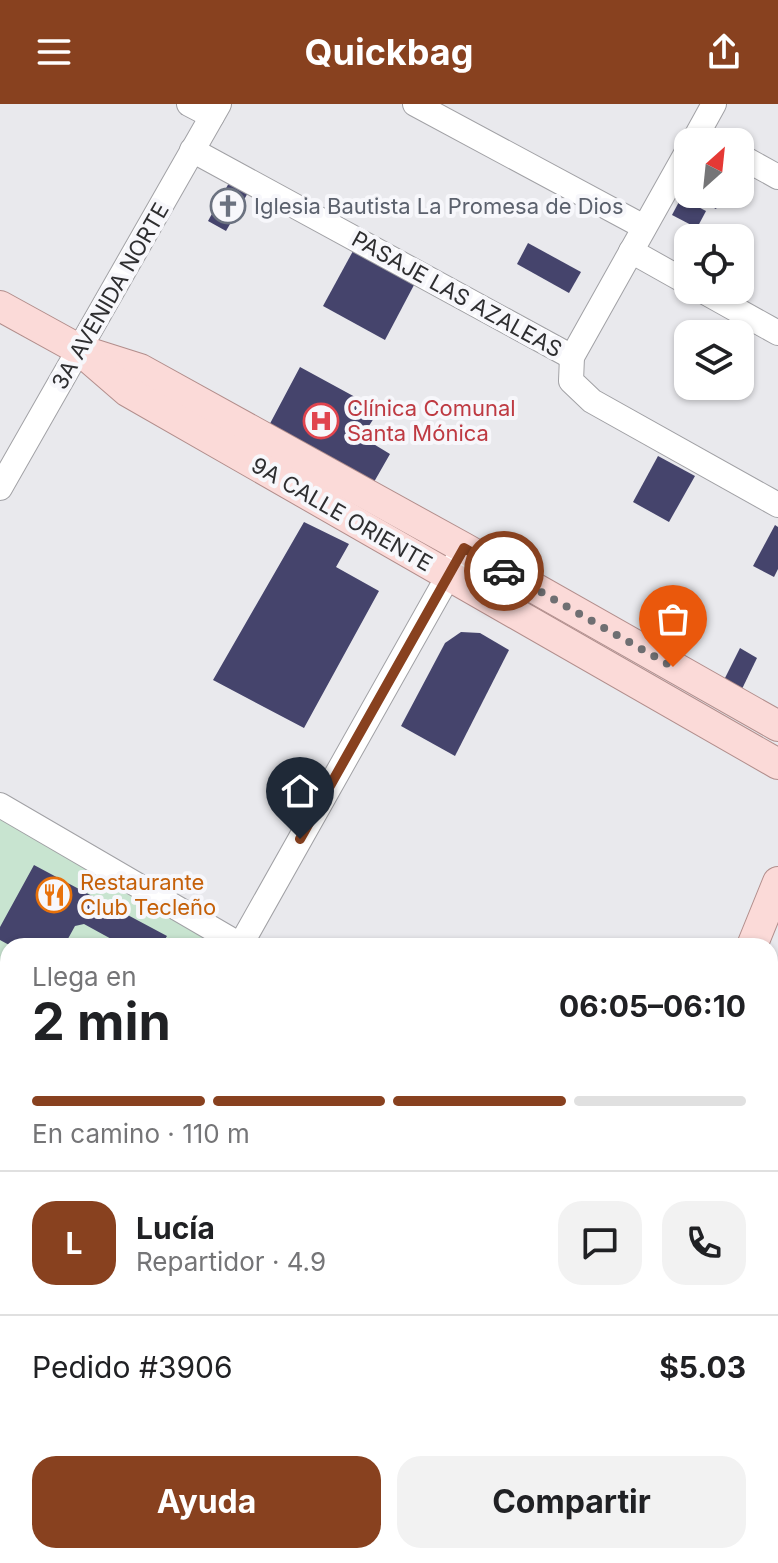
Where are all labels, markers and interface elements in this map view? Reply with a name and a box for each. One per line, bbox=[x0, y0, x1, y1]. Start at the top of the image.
icon: menu bbox=[32, 30, 76, 74]
text: Quickbag bbox=[305, 30, 473, 74]
icon: share bbox=[702, 30, 746, 74]
north arrow bbox=[674, 128, 754, 208]
map controls bbox=[674, 128, 754, 400]
church icon: Iglesia Bautista La Promesa de Dios bbox=[209, 187, 247, 225]
place label: Iglesia Bautista La Promesa de Dios bbox=[254, 193, 624, 219]
street label: 3A AVENIDA NORTE bbox=[46, 198, 174, 394]
button: locate bbox=[674, 224, 754, 304]
street label: PASAJE LAS AZALEAS bbox=[348, 225, 566, 363]
button: layers bbox=[674, 320, 754, 400]
place label: Clínica Comunal Santa Mónica bbox=[347, 395, 516, 446]
hospital icon: Clínica Comunal Santa Mónica bbox=[302, 402, 340, 440]
street label: 9A CALLE ORIENTE bbox=[247, 452, 437, 576]
courier bbox=[464, 531, 544, 611]
icon: car bbox=[482, 549, 526, 593]
pin bbox=[639, 585, 707, 667]
icon: bag bbox=[651, 597, 695, 641]
pin bbox=[266, 757, 334, 839]
icon: home bbox=[278, 769, 322, 813]
place label: Restaurante Club Tecleño bbox=[80, 869, 216, 920]
restaurant icon: Restaurante Club Tecleño bbox=[35, 876, 73, 914]
text: Llega en bbox=[32, 961, 137, 992]
text: 06:05–06:10 bbox=[559, 988, 746, 1024]
text: 2 min bbox=[32, 990, 171, 1053]
text: En camino · 110 m bbox=[32, 1118, 250, 1149]
button: chat bbox=[558, 1201, 642, 1285]
button: phone bbox=[662, 1201, 746, 1285]
text: Lucía bbox=[136, 1210, 215, 1246]
text: L bbox=[66, 1225, 82, 1261]
text: Repartidor · 4.9 bbox=[136, 1246, 326, 1277]
text: Pedido #3906 bbox=[32, 1349, 233, 1385]
text: $5.03 bbox=[659, 1349, 746, 1385]
button: Ayuda bbox=[32, 1456, 381, 1548]
button: Compartir bbox=[397, 1456, 746, 1548]

